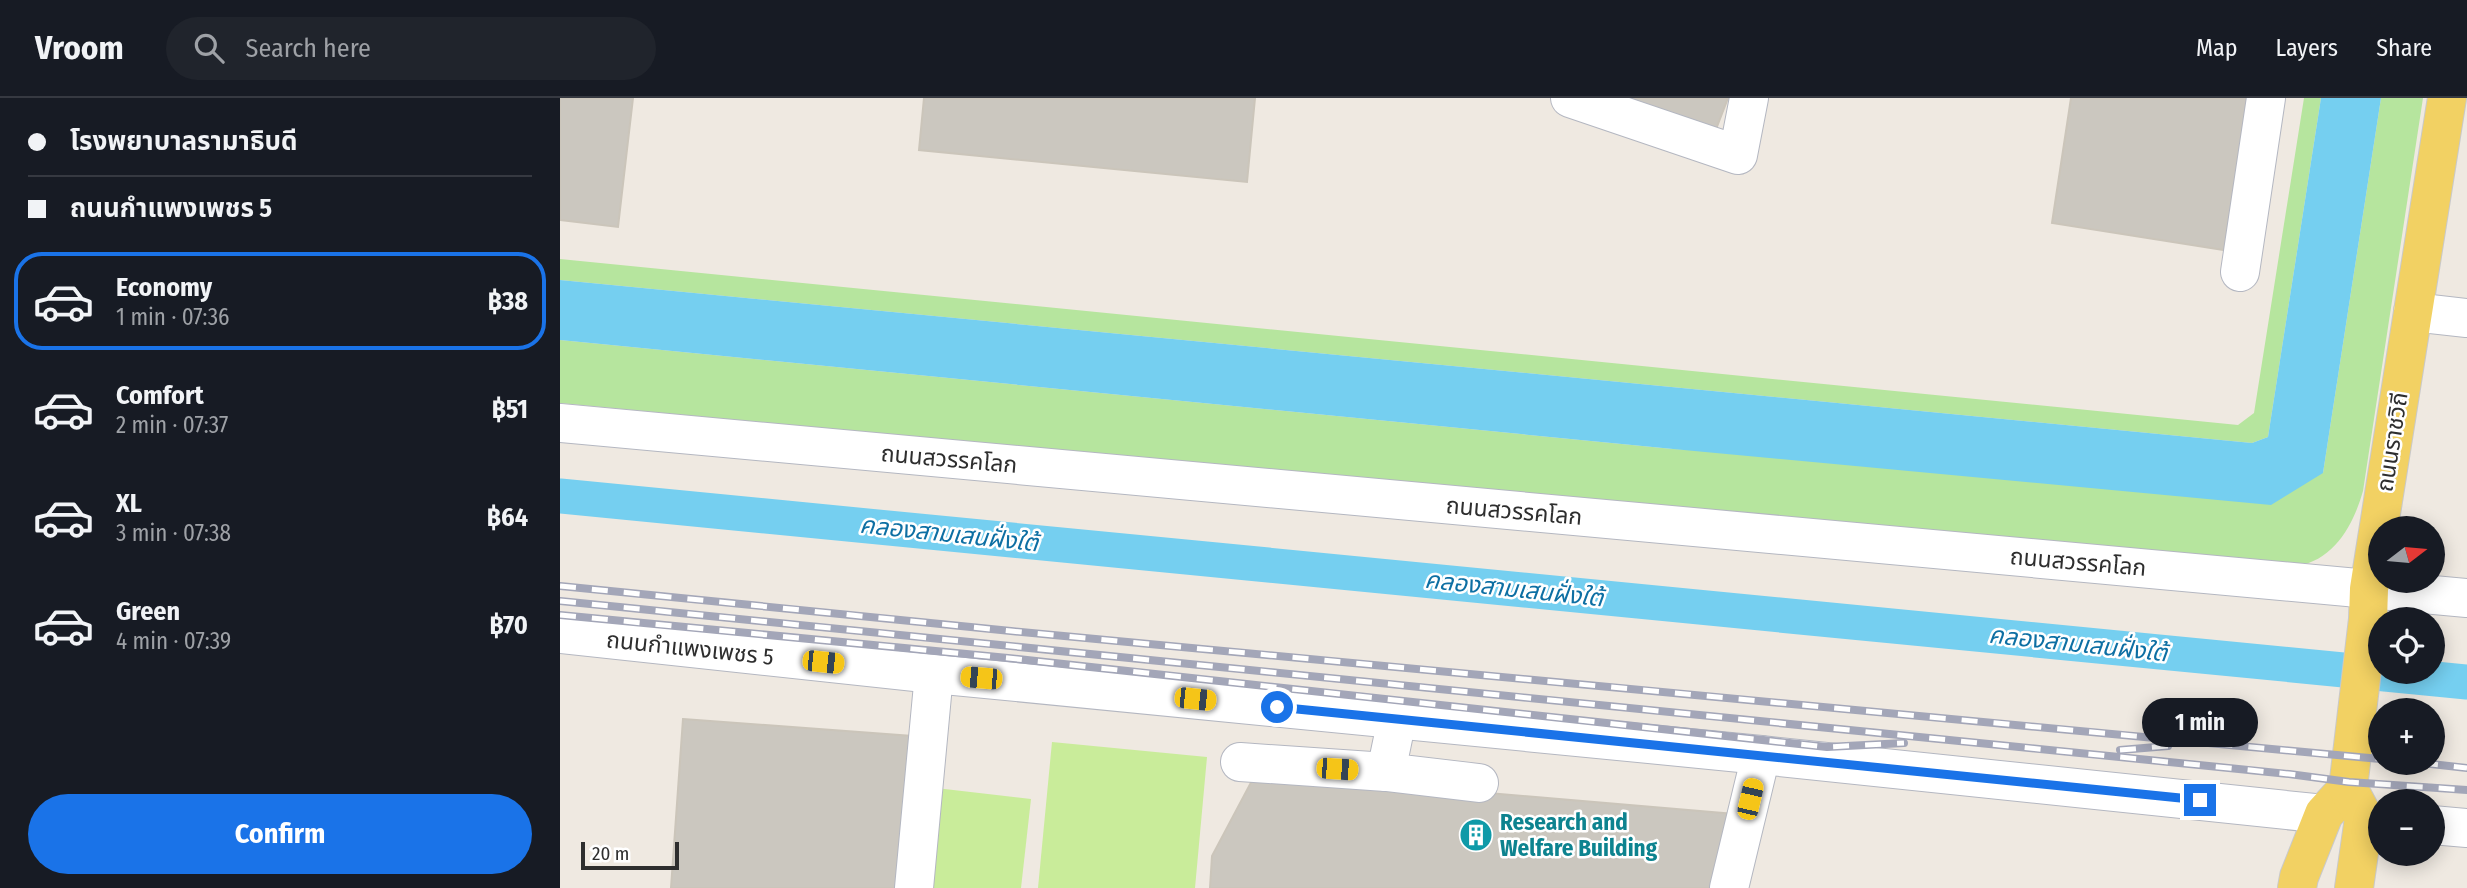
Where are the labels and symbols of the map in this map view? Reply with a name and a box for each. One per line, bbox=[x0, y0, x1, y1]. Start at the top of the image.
street label: ถนนราชวิถี bbox=[2370, 390, 2414, 494]
street label: ถนนสวรรคโลก bbox=[880, 439, 1018, 479]
street label: ถนนสวรรคโลก bbox=[1445, 491, 1583, 531]
water label: คลองสามเสนฝั่งใต้ bbox=[858, 509, 1043, 558]
north arrow bbox=[2368, 516, 2445, 593]
street label: ถนนสวรรคโลก bbox=[2009, 542, 2147, 582]
water label: คลองสามเสนฝั่งใต้ bbox=[1423, 564, 1608, 613]
water label: คลองสามเสนฝั่งใต้ bbox=[1987, 619, 2172, 668]
street label: ถนนกำแพงเพชร 5 bbox=[605, 625, 775, 671]
car bbox=[802, 649, 845, 675]
car bbox=[960, 666, 1003, 690]
car bbox=[1174, 686, 1217, 712]
route start bbox=[1261, 691, 1293, 723]
callout: 1 min bbox=[2142, 698, 2258, 748]
car bbox=[1316, 757, 1359, 781]
car bbox=[1736, 776, 1765, 822]
route end bbox=[2184, 784, 2216, 816]
place label: Research and Welfare Building bbox=[1500, 808, 1658, 862]
building icon: Research and Welfare Building bbox=[1457, 816, 1495, 854]
scale bar bbox=[581, 839, 679, 871]

